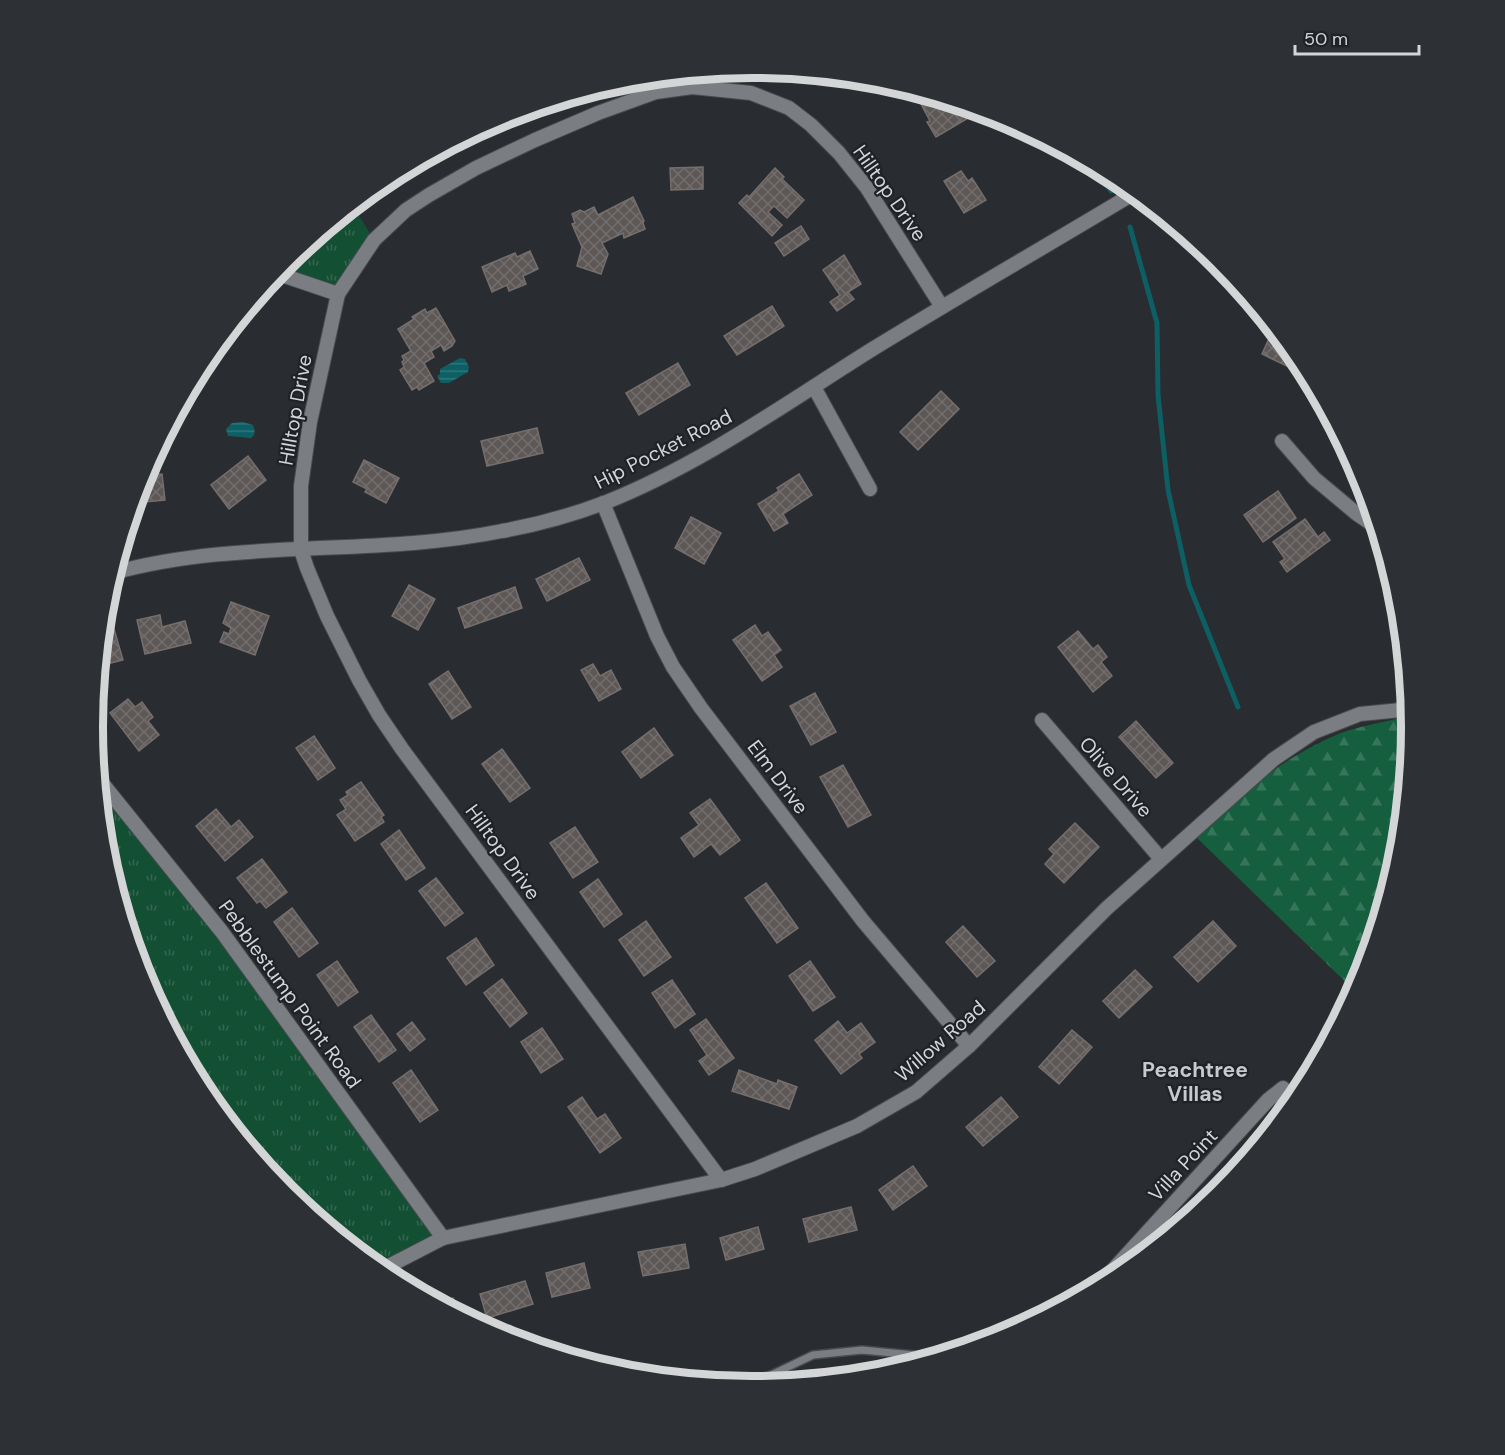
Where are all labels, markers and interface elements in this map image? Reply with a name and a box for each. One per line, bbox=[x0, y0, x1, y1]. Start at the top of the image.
scale bar bbox=[1295, 18, 1420, 56]
text: 50 m bbox=[1304, 27, 1348, 51]
street label: Hilltop Drive bbox=[847, 140, 933, 246]
street label: Hilltop Drive bbox=[272, 353, 318, 467]
street label: Hip Pocket Road bbox=[590, 403, 736, 495]
street label: Olive Drive bbox=[1074, 731, 1158, 823]
street label: Elm Drive bbox=[742, 735, 814, 819]
street label: Hilltop Drive bbox=[460, 799, 546, 905]
street label: Pebblestump Point Road bbox=[213, 895, 367, 1093]
street label: Willow Road bbox=[889, 995, 991, 1087]
district label: Peachtree Villas bbox=[1142, 1056, 1248, 1108]
street label: Villa Point bbox=[1143, 1123, 1223, 1207]

